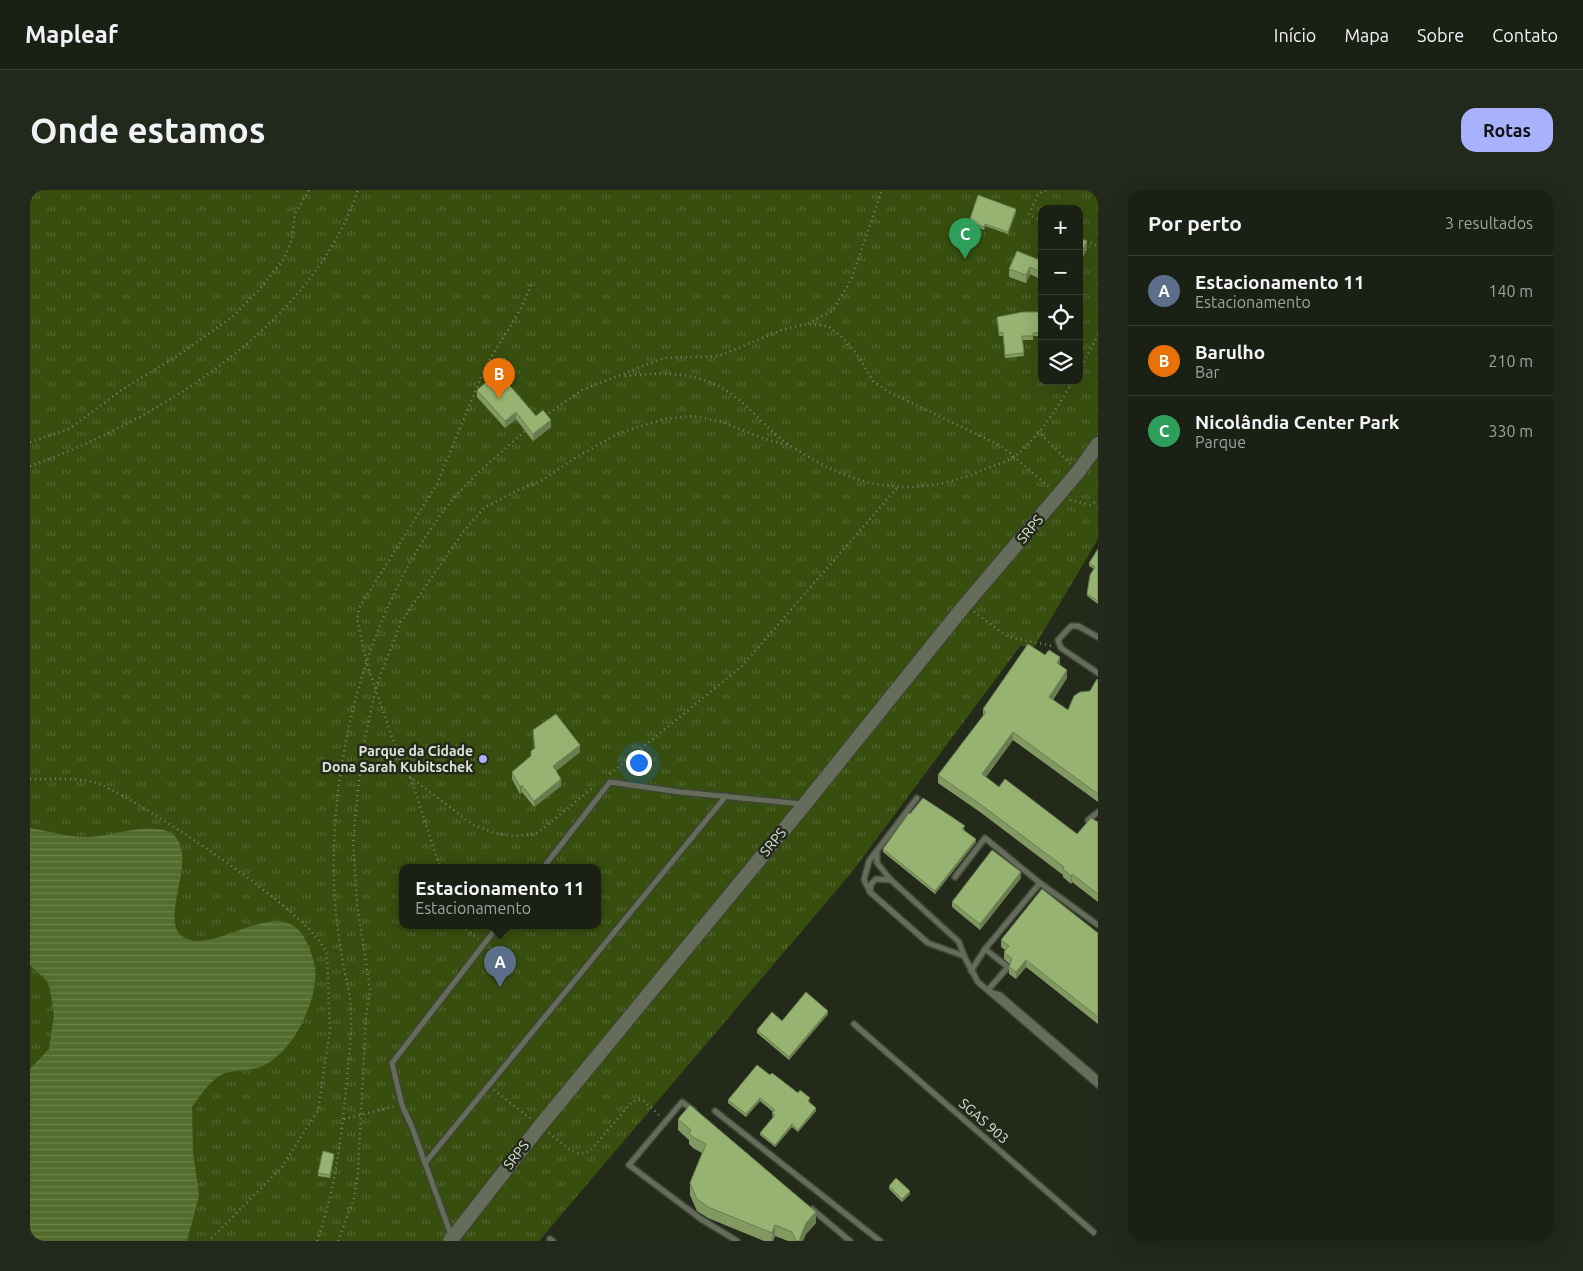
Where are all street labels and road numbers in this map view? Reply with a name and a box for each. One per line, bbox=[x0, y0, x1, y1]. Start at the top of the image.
street label: SRPS bbox=[1014, 512, 1046, 546]
street label: SRPS bbox=[757, 825, 789, 859]
street label: SGAS 903 bbox=[956, 1095, 1012, 1147]
street label: SRPS bbox=[500, 1138, 532, 1172]

